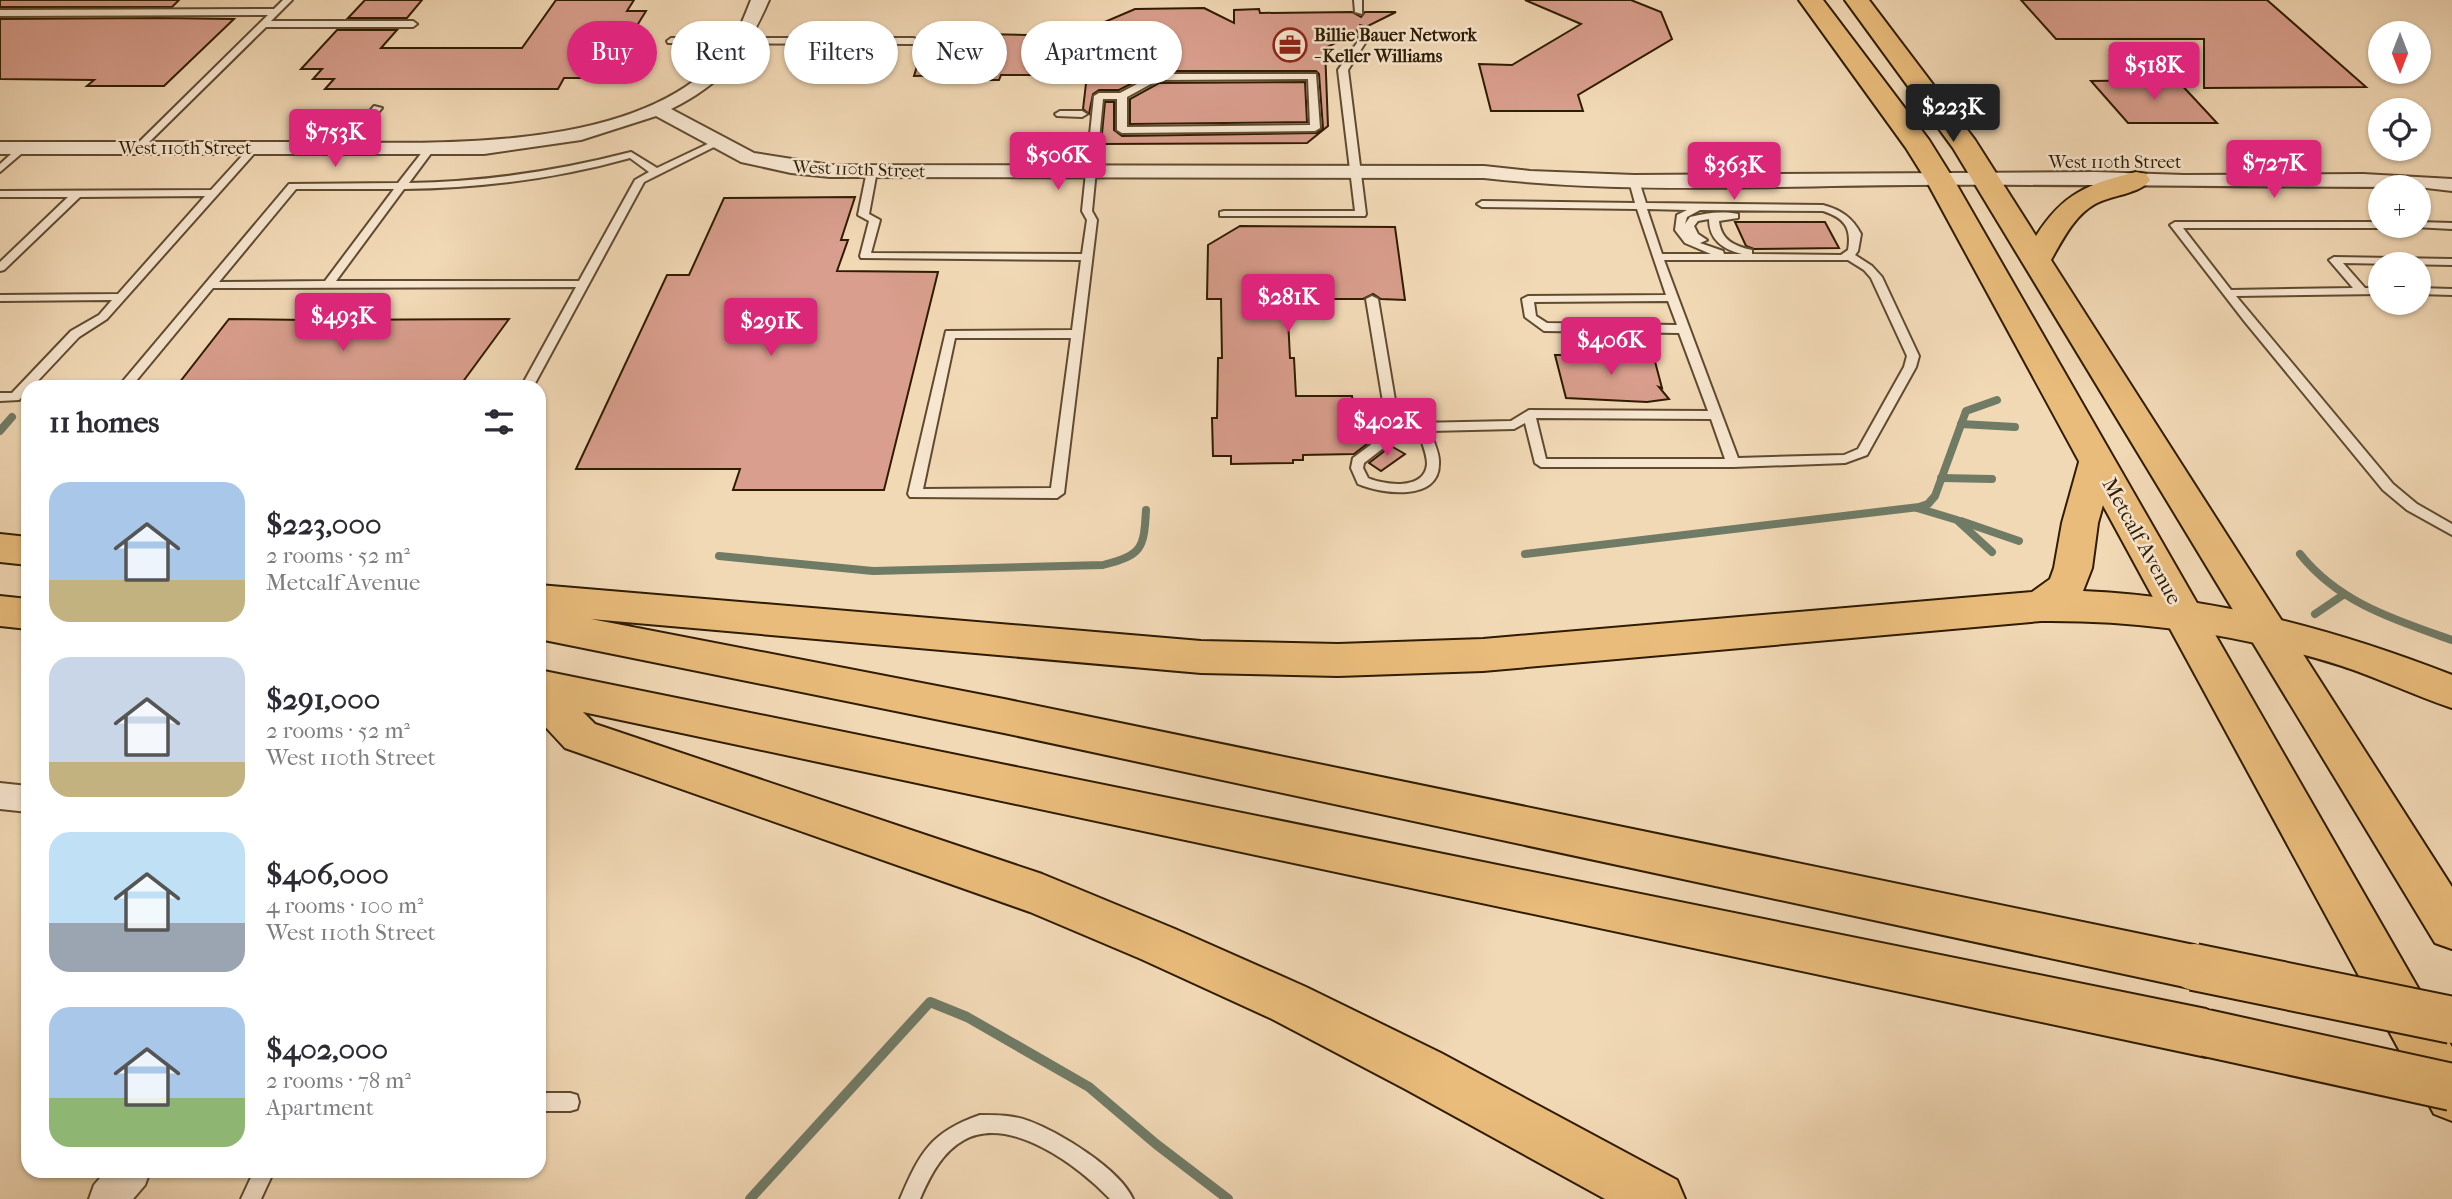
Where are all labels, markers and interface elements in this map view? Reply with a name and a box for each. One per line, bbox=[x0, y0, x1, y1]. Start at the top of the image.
chip: Buy bbox=[567, 21, 657, 84]
chip: Rent bbox=[671, 21, 770, 84]
chip: Filters bbox=[784, 21, 898, 84]
chip: New bbox=[912, 21, 1007, 84]
chip: Apartment bbox=[1021, 21, 1182, 84]
north arrow bbox=[2368, 21, 2431, 84]
map controls bbox=[2368, 21, 2431, 315]
place label: Billie Bauer Network - Keller Williams bbox=[1314, 25, 1478, 67]
office icon: Billie Bauer Network - Keller Williams bbox=[1271, 26, 1309, 64]
pin: $518K bbox=[2105, 42, 2203, 102]
text: $518K bbox=[2124, 51, 2184, 78]
pin: $223K bbox=[1904, 85, 2002, 144]
text: $223K bbox=[1922, 93, 1984, 120]
button: locate bbox=[2368, 98, 2431, 161]
pin: $753K bbox=[286, 110, 384, 169]
text: $753K bbox=[305, 118, 365, 145]
pin: $506K bbox=[1009, 132, 1107, 192]
street label: West 110th Street bbox=[118, 138, 252, 159]
pin: $727K bbox=[2225, 140, 2323, 200]
text: $506K bbox=[1026, 141, 1090, 168]
pin: $363K bbox=[1685, 142, 1783, 202]
text: $727K bbox=[2242, 149, 2306, 176]
text: $363K bbox=[1704, 151, 1764, 178]
street label: West 110th Street bbox=[2048, 152, 2182, 173]
street label: West 110th Street bbox=[791, 157, 926, 182]
button: + bbox=[2368, 175, 2431, 238]
button: − bbox=[2368, 252, 2431, 315]
pin: $281K bbox=[1239, 274, 1337, 334]
text: $281K bbox=[1258, 283, 1318, 310]
pin: $493K bbox=[294, 294, 392, 353]
pin: $291K bbox=[722, 298, 820, 358]
text: $493K bbox=[311, 302, 375, 329]
text: $291K bbox=[740, 307, 802, 334]
pin: $406K bbox=[1562, 318, 1660, 377]
text: $406K bbox=[1577, 326, 1645, 353]
pin: $402K bbox=[1338, 398, 1436, 458]
icon: filters bbox=[480, 403, 518, 441]
text: 11 homes bbox=[49, 405, 159, 440]
text: $402K bbox=[1353, 407, 1421, 434]
street label: Metcalf Avenue bbox=[2097, 474, 2187, 608]
text: $223,000 bbox=[266, 507, 382, 542]
icon: home bbox=[105, 510, 189, 594]
text: 2 rooms · 52 m² bbox=[266, 542, 410, 569]
text: Metcalf Avenue bbox=[266, 569, 420, 596]
text: $291,000 bbox=[266, 682, 380, 717]
icon: home bbox=[105, 685, 189, 769]
text: 2 rooms · 52 m² bbox=[266, 717, 410, 744]
text: West 110th Street bbox=[266, 744, 436, 771]
text: $406,000 bbox=[266, 857, 389, 892]
icon: home bbox=[105, 860, 189, 944]
text: 4 rooms · 100 m² bbox=[266, 892, 424, 919]
text: West 110th Street bbox=[266, 919, 436, 946]
text: $402,000 bbox=[266, 1032, 388, 1067]
icon: home bbox=[105, 1035, 189, 1119]
text: 2 rooms · 78 m² bbox=[266, 1067, 411, 1094]
text: Apartment bbox=[266, 1094, 374, 1121]

